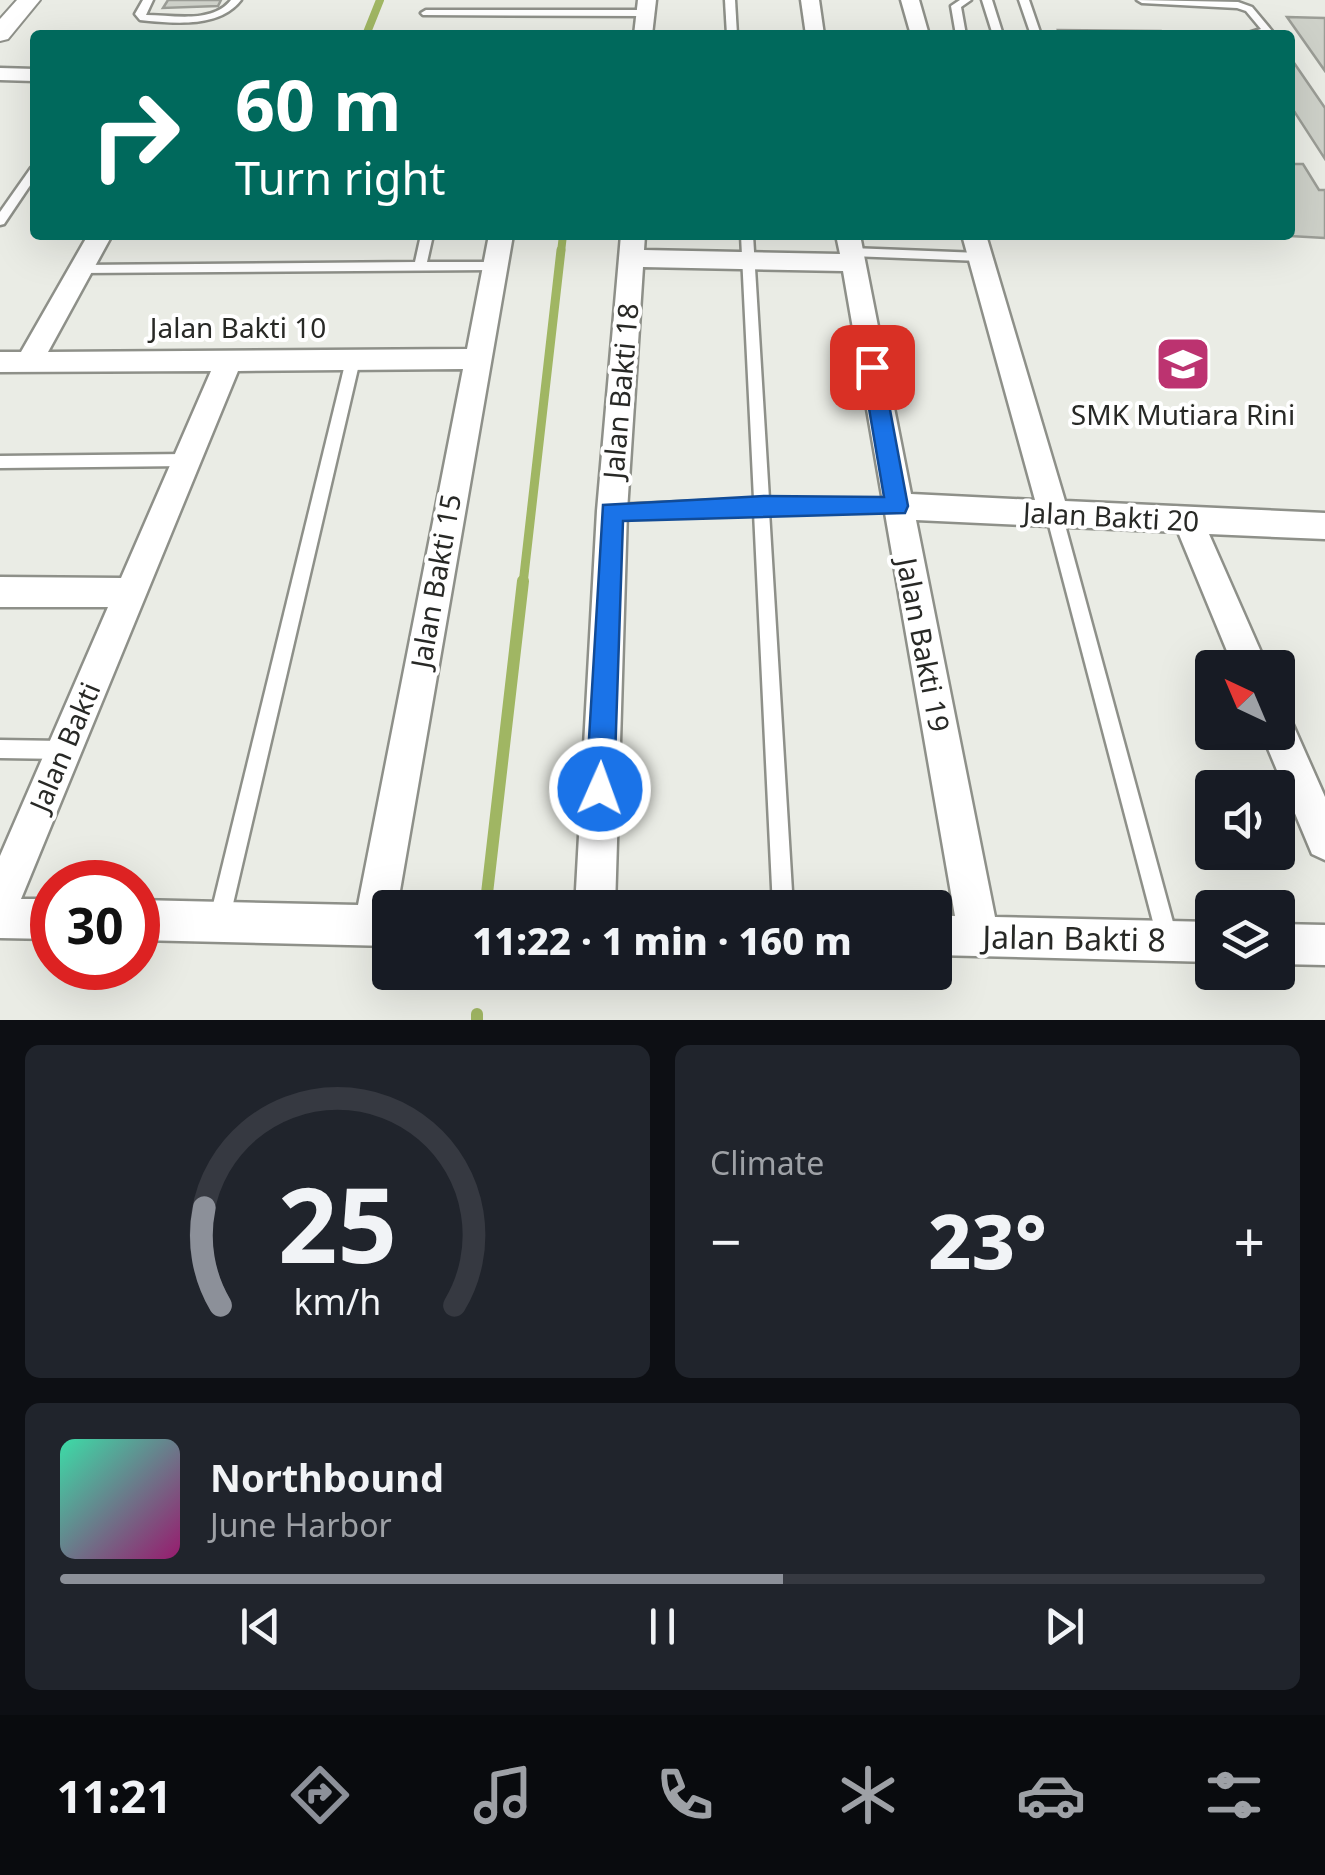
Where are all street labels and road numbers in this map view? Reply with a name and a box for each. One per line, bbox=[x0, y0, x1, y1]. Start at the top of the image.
street label: Jalan Bakti 18 bbox=[593, 301, 647, 483]
street label: Jalan Bakti 10 bbox=[147, 308, 326, 346]
street label: Jalan Bakti 15 bbox=[400, 491, 469, 674]
street label: Jalan Bakti 20 bbox=[1019, 492, 1200, 540]
street label: Jalan Bakti 19 bbox=[888, 552, 959, 735]
street label: Jalan Bakti bbox=[19, 676, 108, 820]
street label: Jalan Bakti 8 bbox=[979, 914, 1166, 961]

